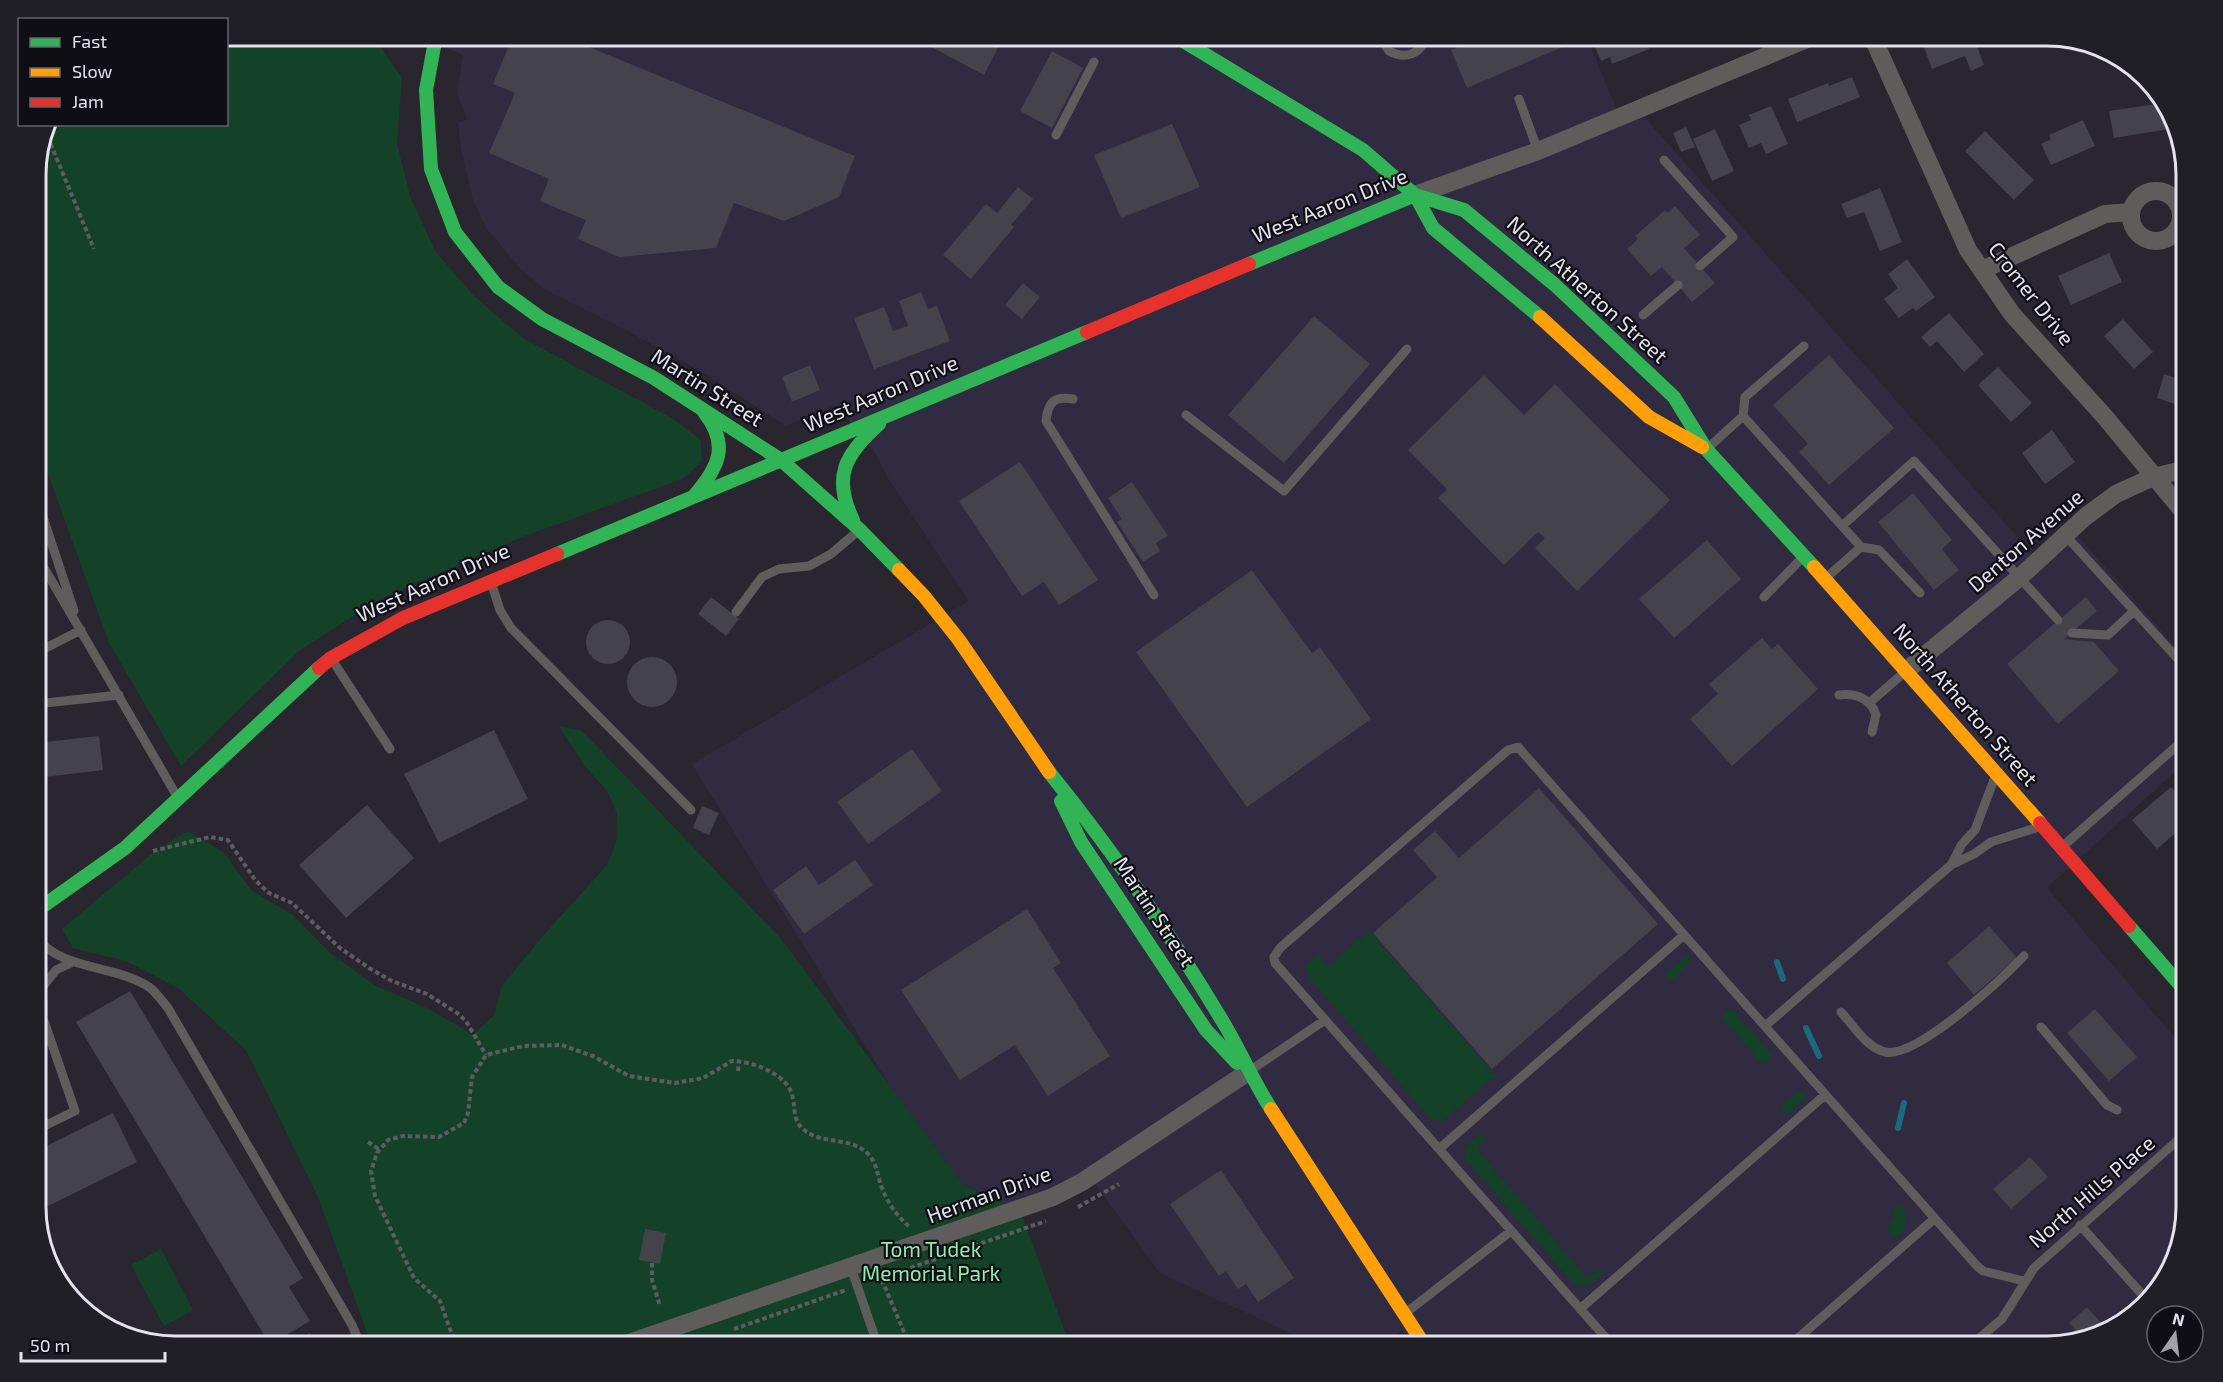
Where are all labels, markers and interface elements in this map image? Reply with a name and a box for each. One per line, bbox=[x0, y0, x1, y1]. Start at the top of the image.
legend bbox=[18, 18, 228, 126]
text: Fast bbox=[72, 30, 107, 52]
text: Slow bbox=[72, 60, 113, 82]
text: Jam bbox=[72, 90, 104, 112]
street label: West Aaron Drive bbox=[1248, 162, 1411, 247]
street label: North Atherton Street bbox=[1503, 210, 1673, 368]
street label: Cromer Drive bbox=[1984, 236, 2080, 350]
street label: Martin Street bbox=[647, 343, 768, 431]
street label: West Aaron Drive bbox=[800, 349, 961, 436]
street label: Denton Avenue bbox=[1962, 483, 2088, 597]
street label: West Aaron Drive bbox=[352, 537, 513, 627]
street label: North Atherton Street bbox=[1889, 618, 2044, 790]
street label: Martin Street bbox=[1109, 852, 1201, 971]
street label: North Hills Place bbox=[2023, 1129, 2159, 1252]
street label: Herman Drive bbox=[923, 1160, 1054, 1228]
park label: Tom Tudek Memorial Park bbox=[862, 1236, 1001, 1285]
north arrow bbox=[2145, 1304, 2205, 1364]
text: N bbox=[2171, 1308, 2187, 1330]
scale bar bbox=[21, 1325, 165, 1363]
text: 50 m bbox=[30, 1334, 70, 1356]

